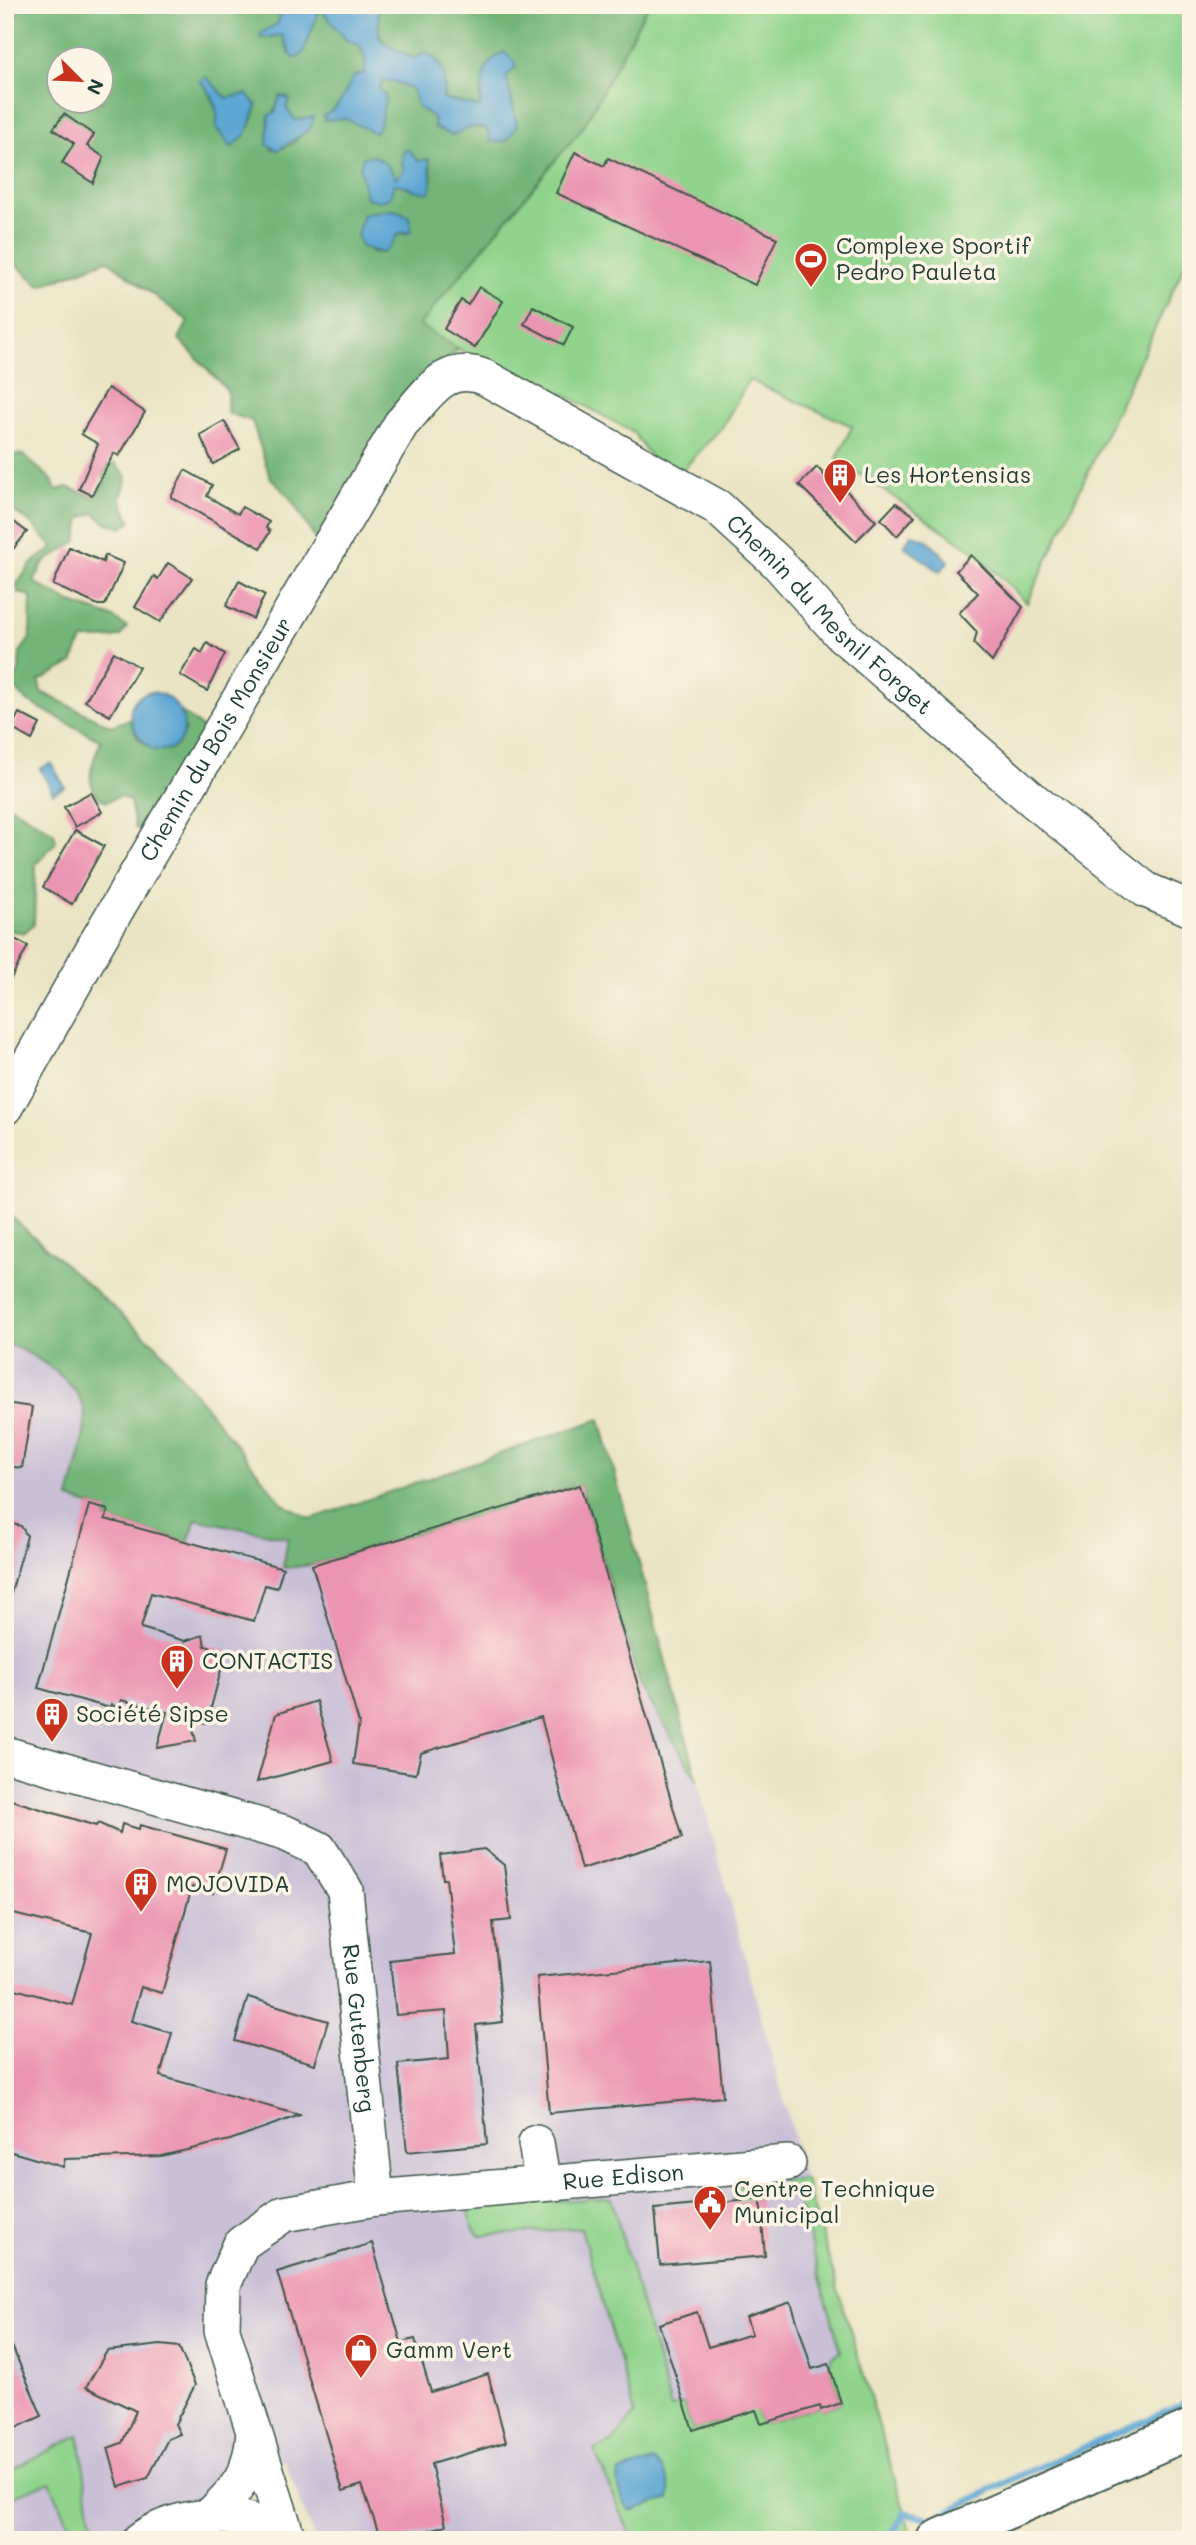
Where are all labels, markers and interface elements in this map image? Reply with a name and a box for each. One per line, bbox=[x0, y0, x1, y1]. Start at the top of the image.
north arrow bbox=[46, 46, 116, 116]
text: N bbox=[82, 75, 110, 99]
place label: Complexe Sportif Pedro Pauleta bbox=[836, 230, 1031, 286]
sports icon: Complexe Sportif Pedro Pauleta bbox=[792, 240, 830, 289]
building icon: Les Hortensias bbox=[821, 456, 859, 505]
place label: Les Hortensias bbox=[864, 459, 1031, 489]
street label: Chemin du Mesnil Forget bbox=[721, 507, 939, 721]
street label: Chemin du Bois Monsieur bbox=[132, 611, 299, 867]
building icon: CONTACTIS bbox=[158, 1642, 196, 1691]
place label: CONTACTIS bbox=[202, 1645, 333, 1675]
building icon: Société Sipse bbox=[33, 1695, 71, 1744]
place label: Société Sipse bbox=[76, 1698, 229, 1728]
building icon: MOJOVIDA bbox=[122, 1865, 160, 1914]
place label: MOJOVIDA bbox=[166, 1868, 290, 1898]
street label: Rue Gutenberg bbox=[336, 1942, 383, 2114]
street label: Rue Edison bbox=[562, 2156, 685, 2196]
place label: Centre Technique Municipal bbox=[734, 2173, 936, 2229]
public building icon: Centre Technique Municipal bbox=[691, 2183, 729, 2232]
shop icon: Gamm Vert bbox=[342, 2331, 380, 2380]
place label: Gamm Vert bbox=[386, 2334, 512, 2364]

